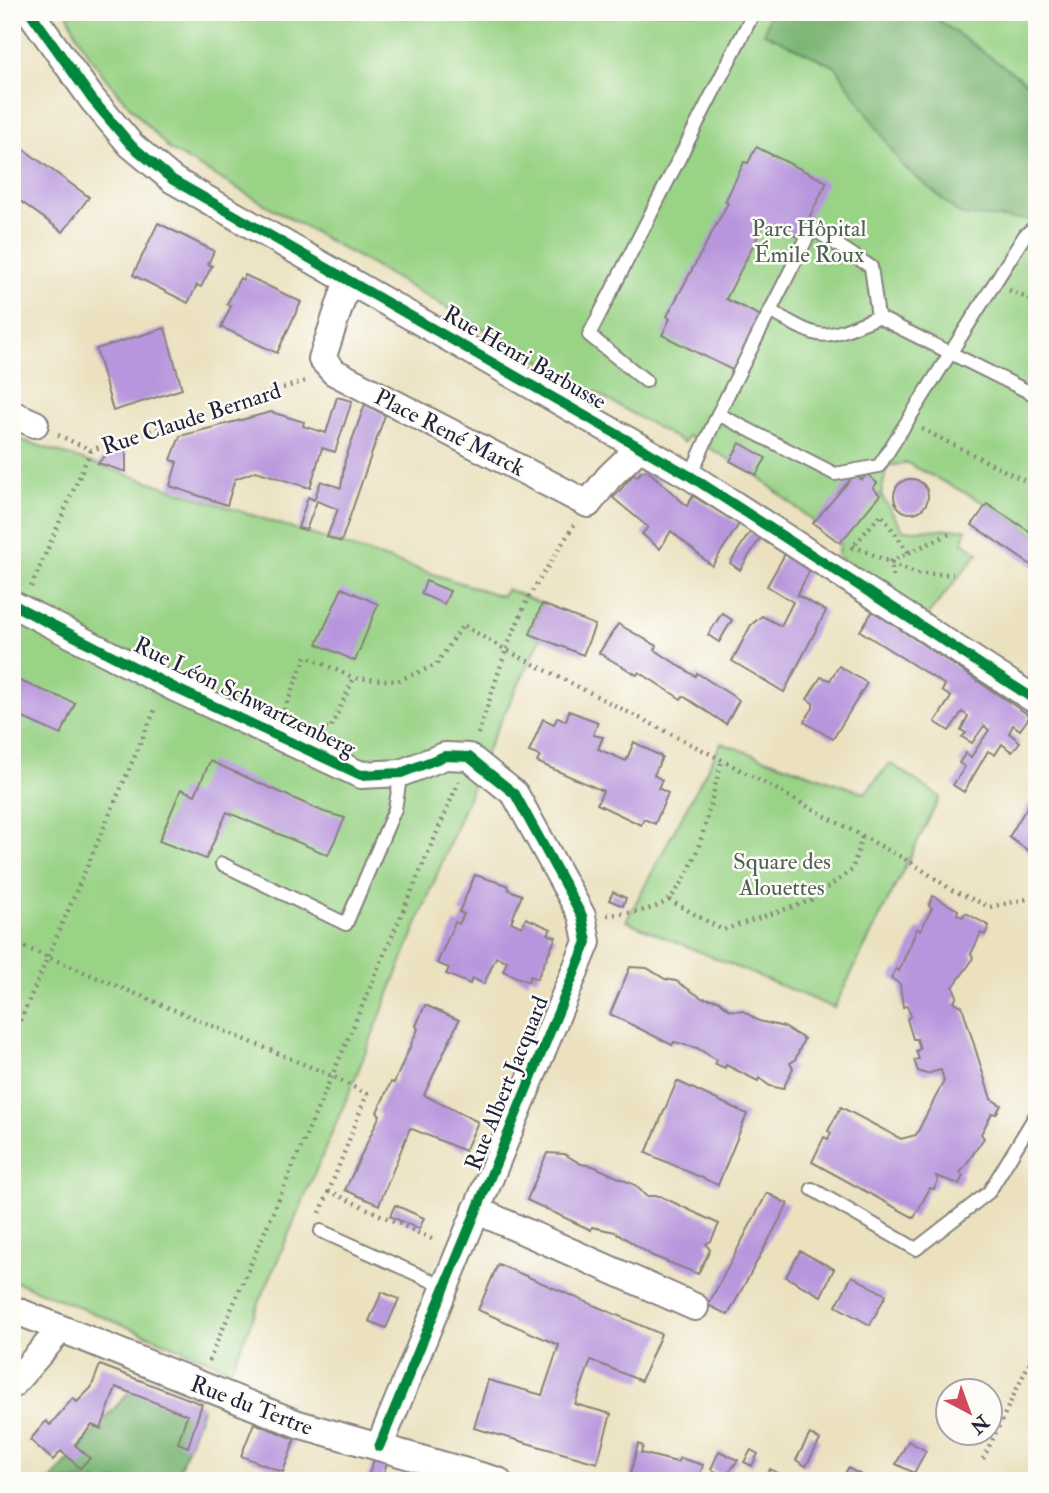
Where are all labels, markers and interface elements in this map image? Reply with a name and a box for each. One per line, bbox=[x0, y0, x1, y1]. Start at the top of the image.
park label: Parc Hôpital Émile Roux bbox=[752, 214, 867, 269]
street label: Rue Henri Barbusse bbox=[438, 299, 612, 416]
street label: Rue Claude Bernard bbox=[98, 376, 284, 461]
street label: Place René Marck bbox=[370, 382, 530, 483]
street label: Rue Léon Schwartzenberg bbox=[129, 630, 361, 763]
park label: Square des Alouettes bbox=[733, 847, 831, 902]
street label: Rue Albert Jacquard bbox=[458, 992, 555, 1175]
street label: Rue du Tertre bbox=[187, 1369, 317, 1442]
north arrow bbox=[934, 1378, 1004, 1448]
text: N bbox=[964, 1409, 995, 1439]

